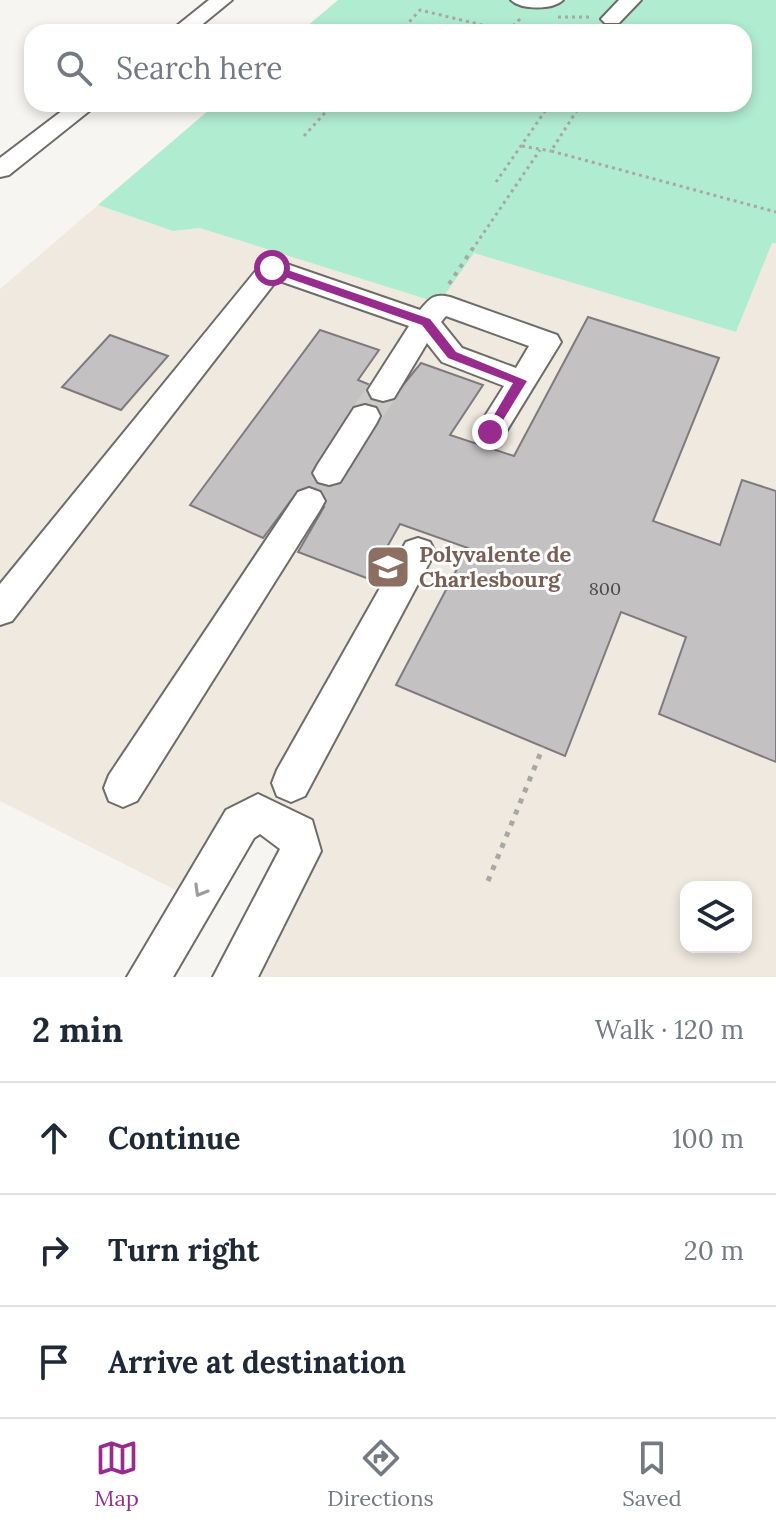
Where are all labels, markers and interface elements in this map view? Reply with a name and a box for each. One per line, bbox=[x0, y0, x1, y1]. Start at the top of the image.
search box bbox=[24, 24, 752, 112]
icon: search bbox=[52, 46, 96, 90]
text: Search here bbox=[116, 49, 283, 87]
route start bbox=[254, 250, 290, 286]
route end bbox=[472, 414, 508, 450]
place label: Polyvalente de Charlesbourg bbox=[419, 540, 572, 593]
school or university icon: Polyvalente de Charlesbourg bbox=[364, 543, 412, 591]
house number: 800 bbox=[589, 577, 621, 600]
map controls bbox=[680, 881, 752, 953]
button: layers bbox=[680, 881, 752, 953]
one-way arrow bbox=[194, 882, 210, 897]
text: 2 min bbox=[32, 1008, 123, 1051]
text: Walk · 120 m bbox=[595, 1013, 744, 1046]
icon: ahead bbox=[32, 1116, 76, 1160]
text: Continue bbox=[108, 1119, 240, 1157]
text: 100 m bbox=[672, 1122, 744, 1155]
icon: right bbox=[32, 1228, 76, 1272]
text: Turn right bbox=[108, 1231, 259, 1269]
text: 20 m bbox=[684, 1234, 744, 1267]
icon: arrive bbox=[32, 1340, 76, 1384]
text: Arrive at destination bbox=[108, 1343, 406, 1381]
tab: Map bbox=[94, 1436, 139, 1512]
tab: Directions bbox=[327, 1436, 434, 1512]
tab: Saved bbox=[622, 1436, 682, 1512]

